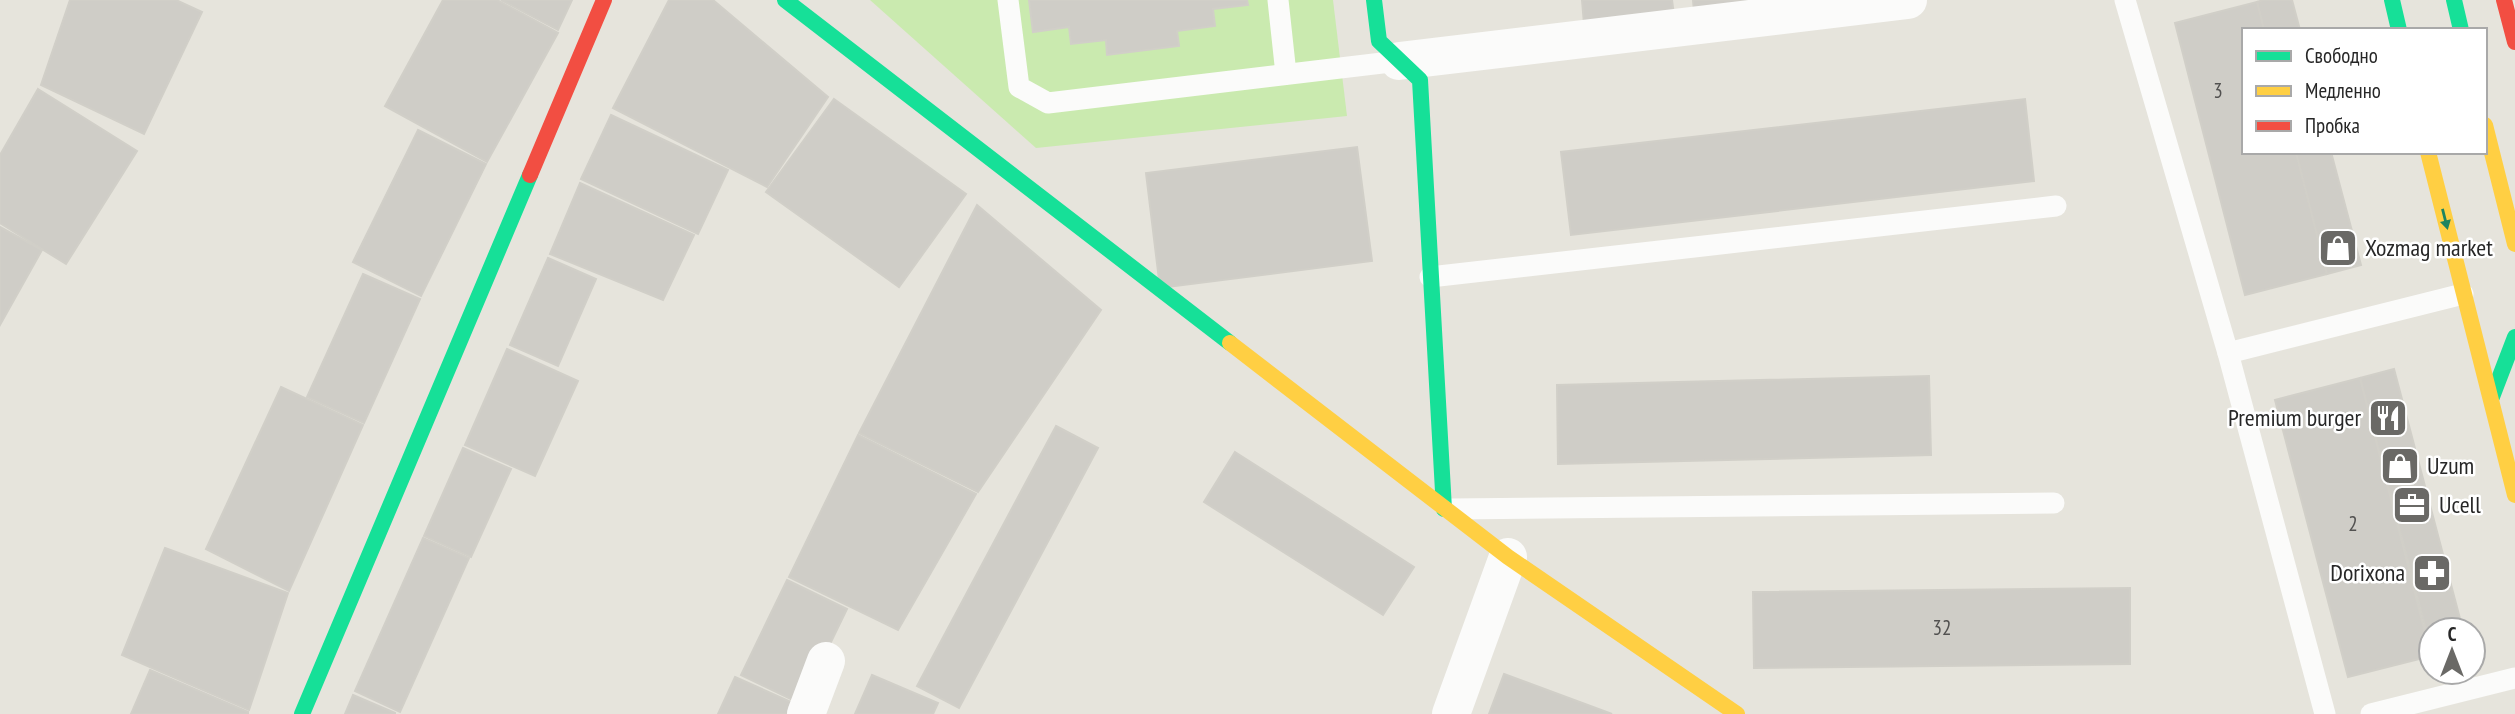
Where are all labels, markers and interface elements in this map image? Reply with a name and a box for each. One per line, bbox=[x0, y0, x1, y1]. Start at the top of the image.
legend bbox=[2242, 28, 2487, 154]
text: Свободно bbox=[2305, 42, 2378, 69]
house number: 3 bbox=[2213, 77, 2223, 104]
text: Медленно bbox=[2305, 77, 2381, 104]
text: Пробка bbox=[2305, 112, 2360, 139]
one-way arrow bbox=[2439, 208, 2450, 230]
shop icon: Xozmag market bbox=[2317, 227, 2359, 269]
place label: Xozmag market bbox=[2365, 232, 2493, 263]
restaurant icon: Premium burger bbox=[2367, 397, 2409, 439]
place label: Premium burger bbox=[2228, 402, 2361, 433]
shop icon: Uzum bbox=[2379, 445, 2421, 487]
place label: Uzum bbox=[2427, 450, 2474, 481]
office icon: Ucell bbox=[2391, 484, 2433, 526]
place label: Ucell bbox=[2439, 489, 2481, 520]
house number: 2 bbox=[2348, 510, 2358, 537]
pharmacy icon: Dorixona bbox=[2411, 552, 2453, 594]
place label: Dorixona bbox=[2330, 557, 2405, 588]
house number: 32 bbox=[1933, 614, 1951, 641]
north arrow bbox=[2417, 616, 2487, 686]
text: С bbox=[2448, 622, 2457, 646]

